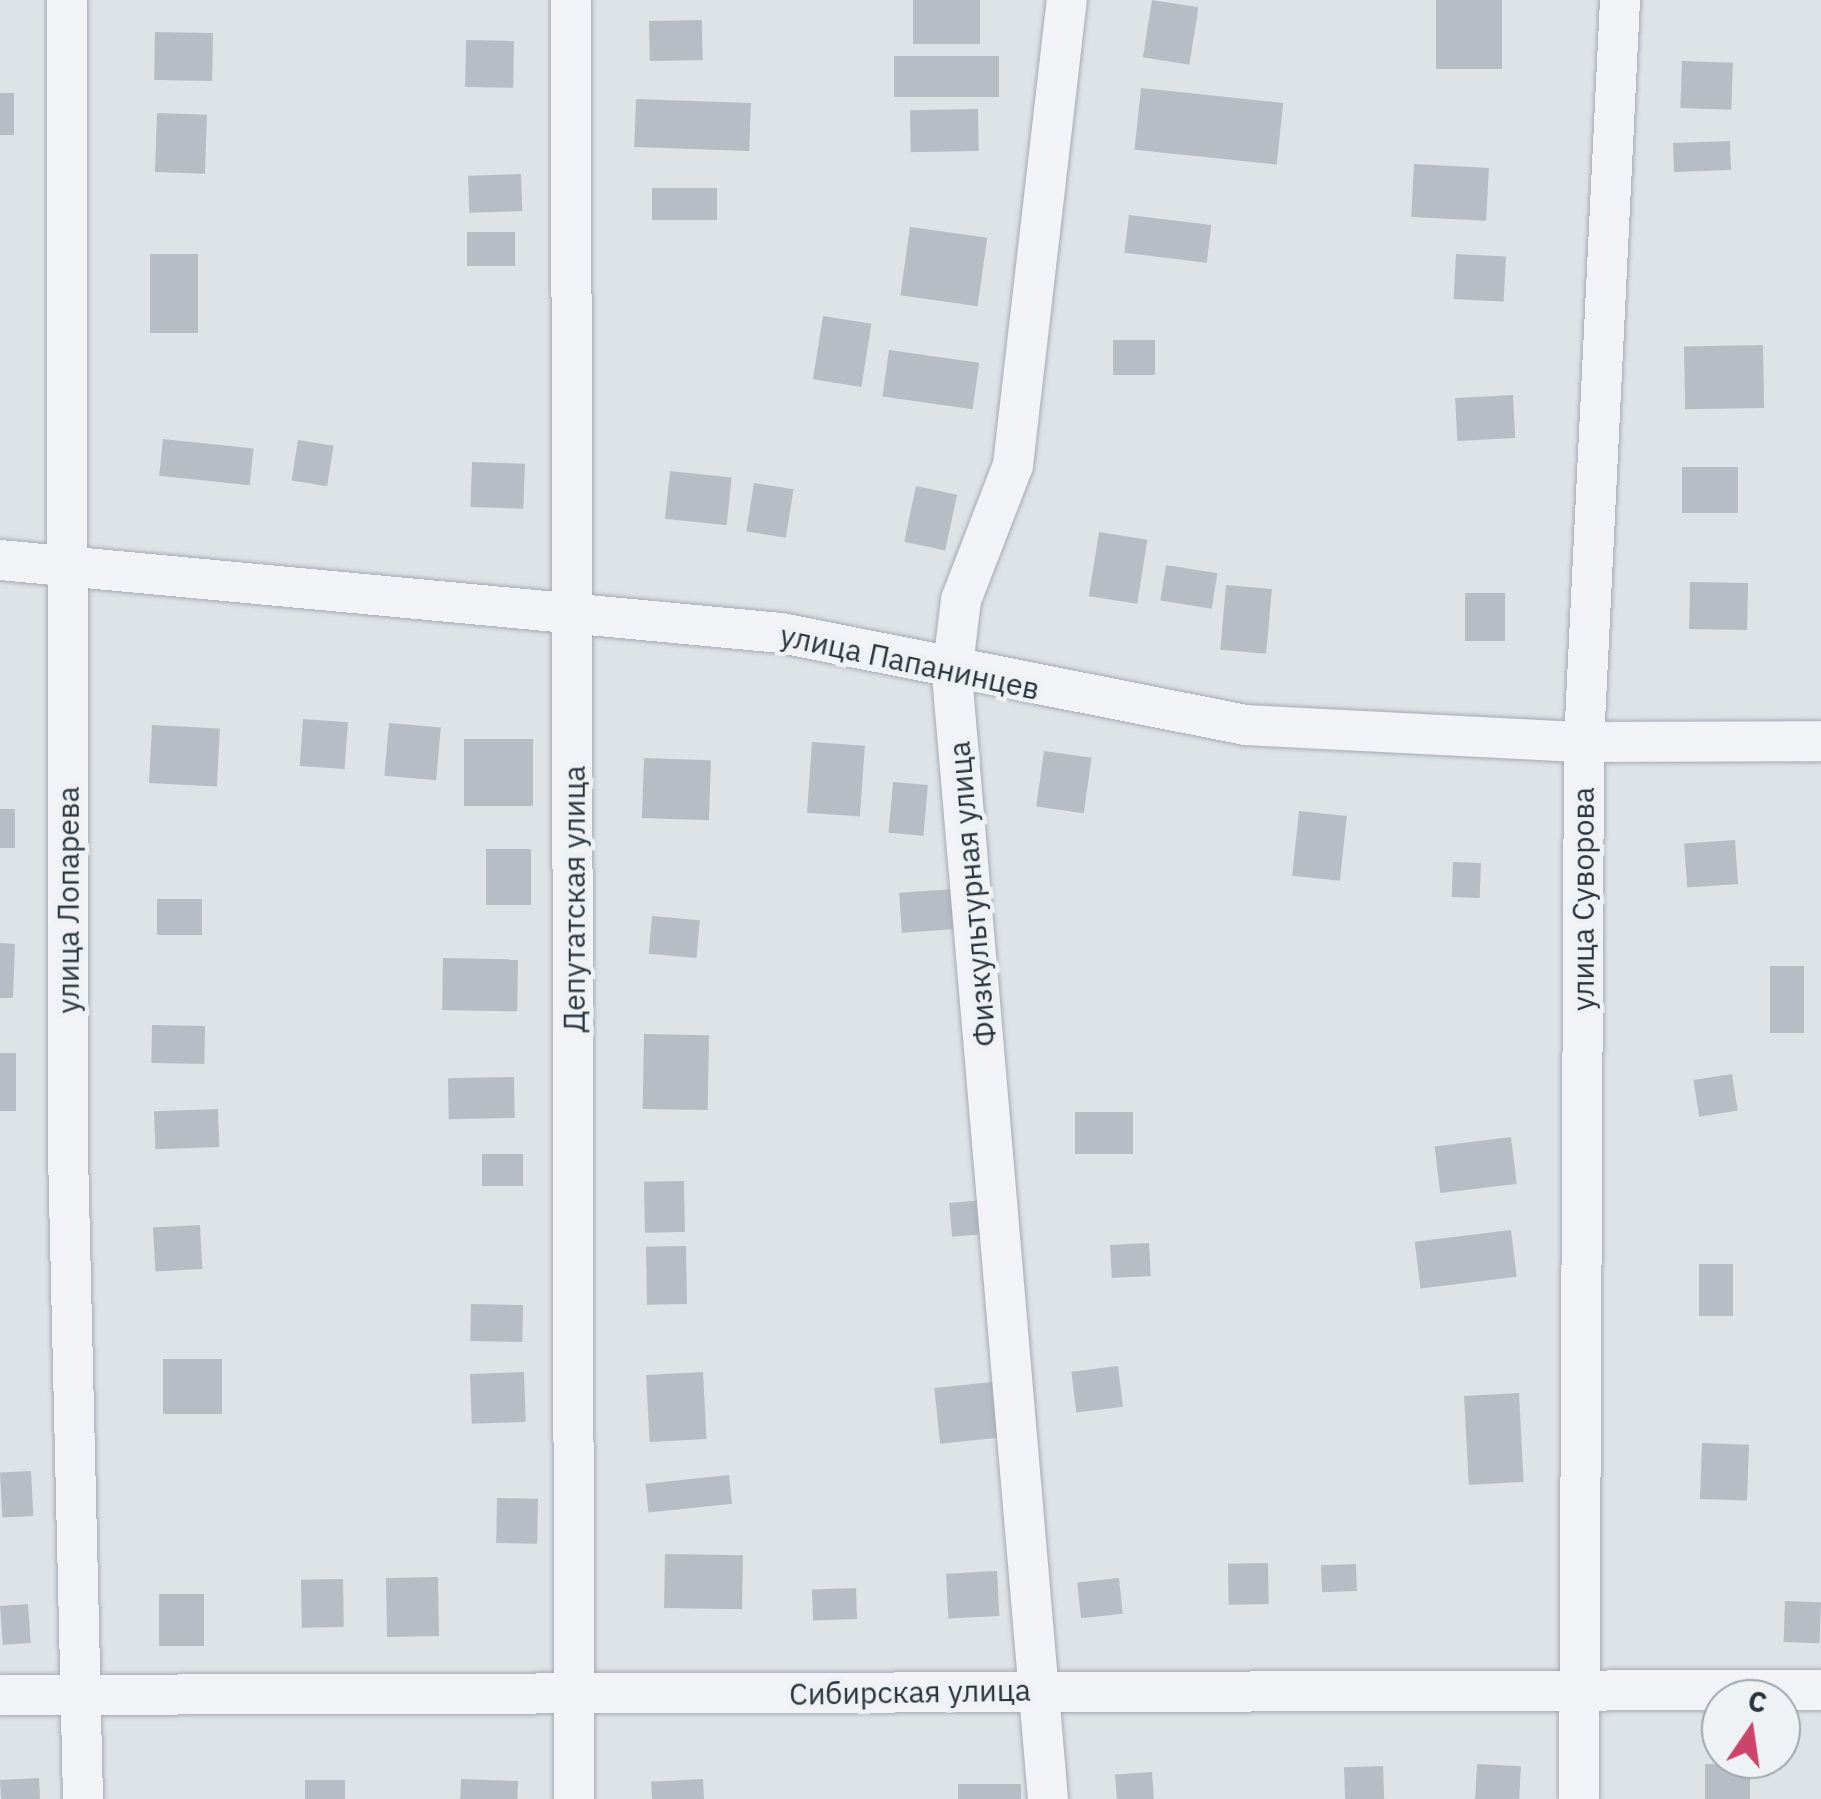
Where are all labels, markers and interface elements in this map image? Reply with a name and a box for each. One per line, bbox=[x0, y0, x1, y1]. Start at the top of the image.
street label: улица Папанинцев bbox=[777, 617, 1043, 707]
street label: Физкультурная улица bbox=[941, 740, 1003, 1048]
street label: Депутатская улица bbox=[556, 766, 592, 1032]
street label: улица Лопарева bbox=[50, 786, 86, 1014]
street label: улица Суворова bbox=[1565, 787, 1601, 1011]
street label: Сибирская улица bbox=[789, 1672, 1031, 1712]
north arrow bbox=[1701, 1679, 1801, 1779]
text: С bbox=[1744, 1681, 1770, 1721]

